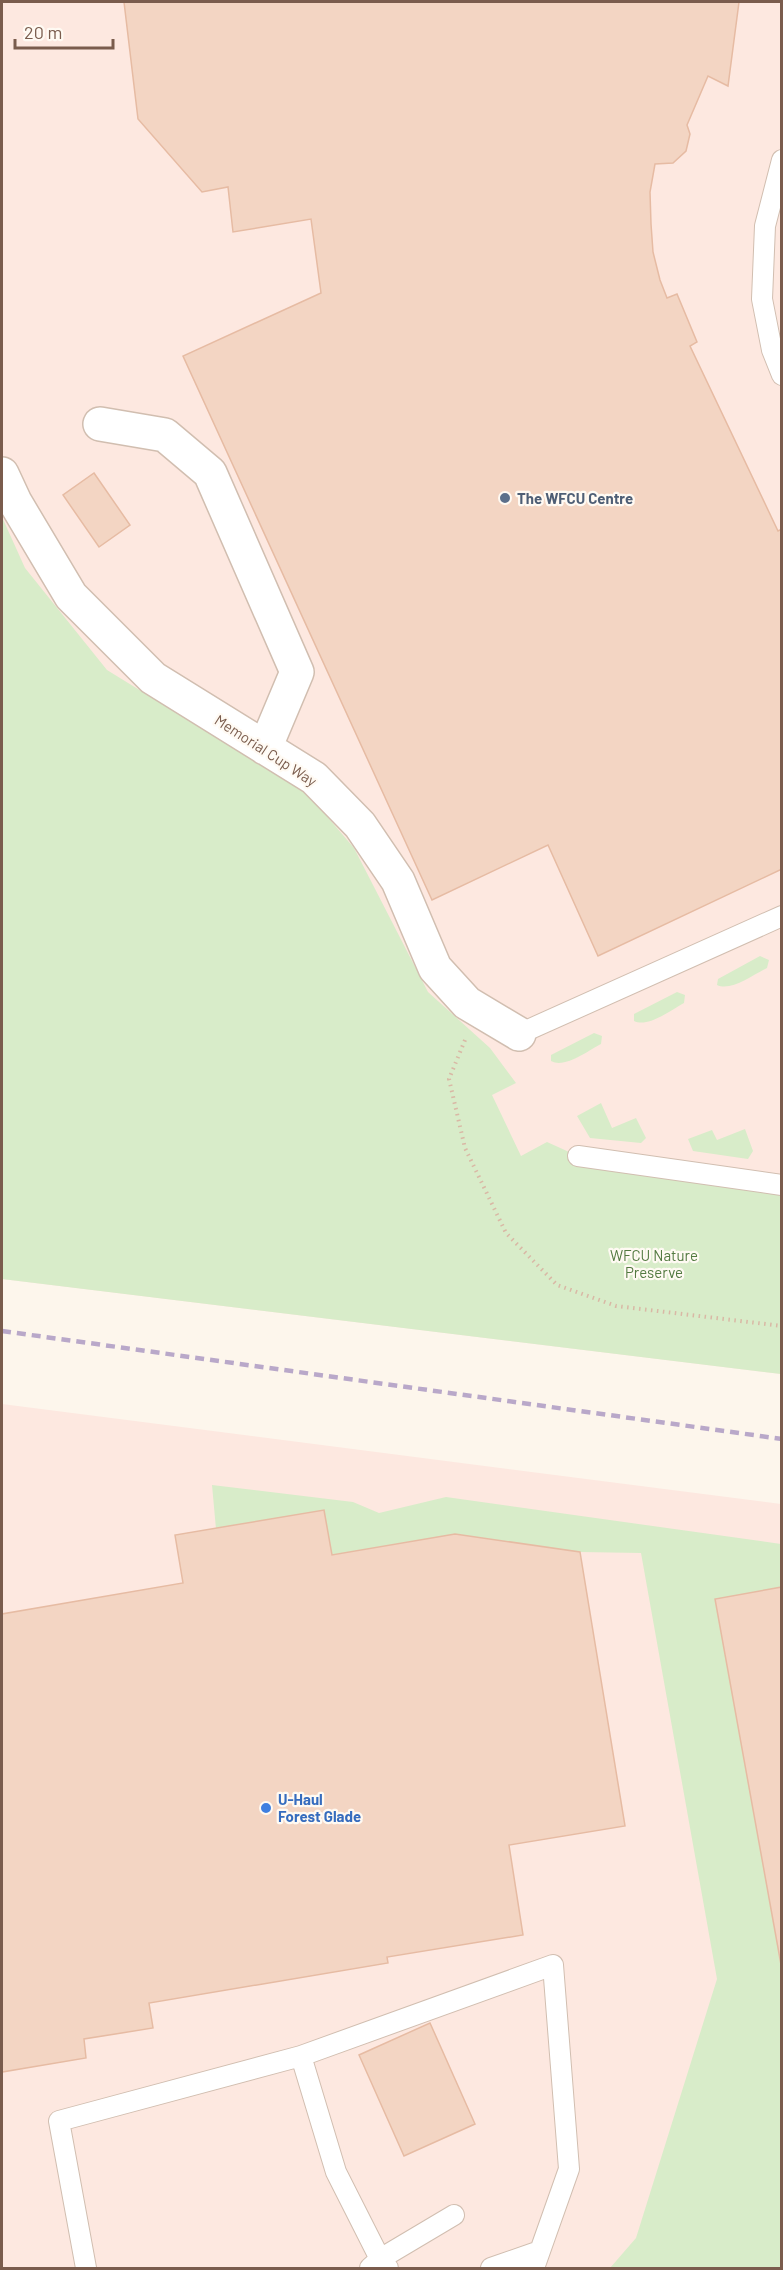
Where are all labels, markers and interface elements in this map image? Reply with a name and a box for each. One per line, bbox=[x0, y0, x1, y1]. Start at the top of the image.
scale bar bbox=[15, 12, 112, 50]
text: 20 m bbox=[24, 21, 62, 43]
place label: The WFCU Centre bbox=[517, 489, 633, 507]
marker: The WFCU Centre bbox=[498, 491, 512, 505]
street label: Memorial Cup Way bbox=[212, 710, 320, 790]
park label: WFCU Nature Preserve bbox=[610, 1246, 698, 1281]
place label: U-Haul Forest Glade bbox=[278, 1790, 361, 1825]
marker: U-Haul Forest Glade bbox=[259, 1801, 273, 1815]

